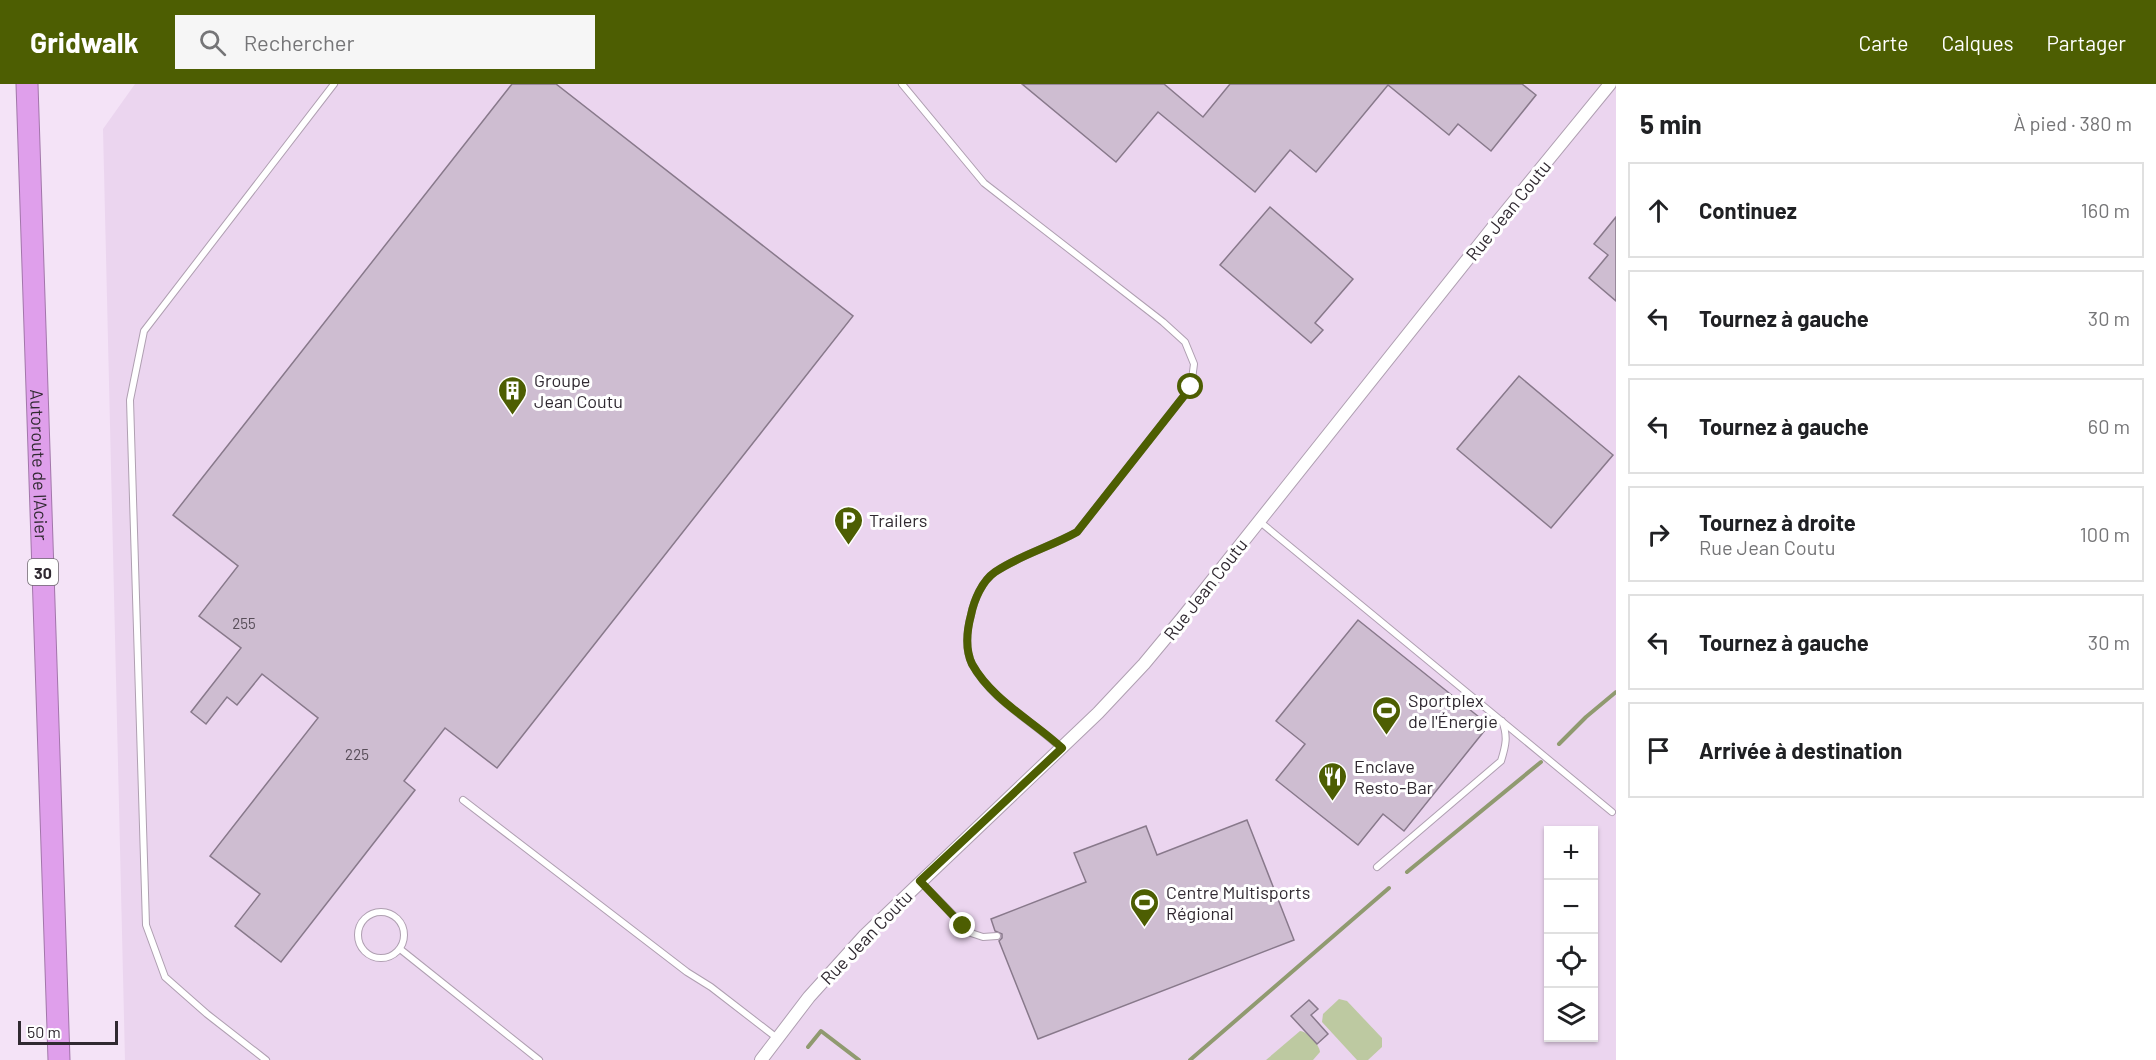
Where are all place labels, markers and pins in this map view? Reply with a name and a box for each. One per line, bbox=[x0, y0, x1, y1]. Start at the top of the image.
place label: Groupe Jean Coutu bbox=[534, 369, 623, 412]
building icon: Groupe Jean Coutu bbox=[497, 374, 529, 416]
parking icon: Trailers bbox=[832, 504, 864, 546]
place label: Trailers bbox=[869, 509, 927, 531]
place label: Sportplex de l'Énergie bbox=[1408, 689, 1498, 732]
sports icon: Sportplex de l'Énergie bbox=[1371, 694, 1403, 736]
place label: Enclave Resto-Bar bbox=[1354, 755, 1434, 798]
restaurant icon: Enclave Resto-Bar bbox=[1317, 760, 1349, 802]
place label: Centre Multisports Régional bbox=[1166, 881, 1311, 924]
sports icon: Centre Multisports Régional bbox=[1129, 886, 1161, 928]

